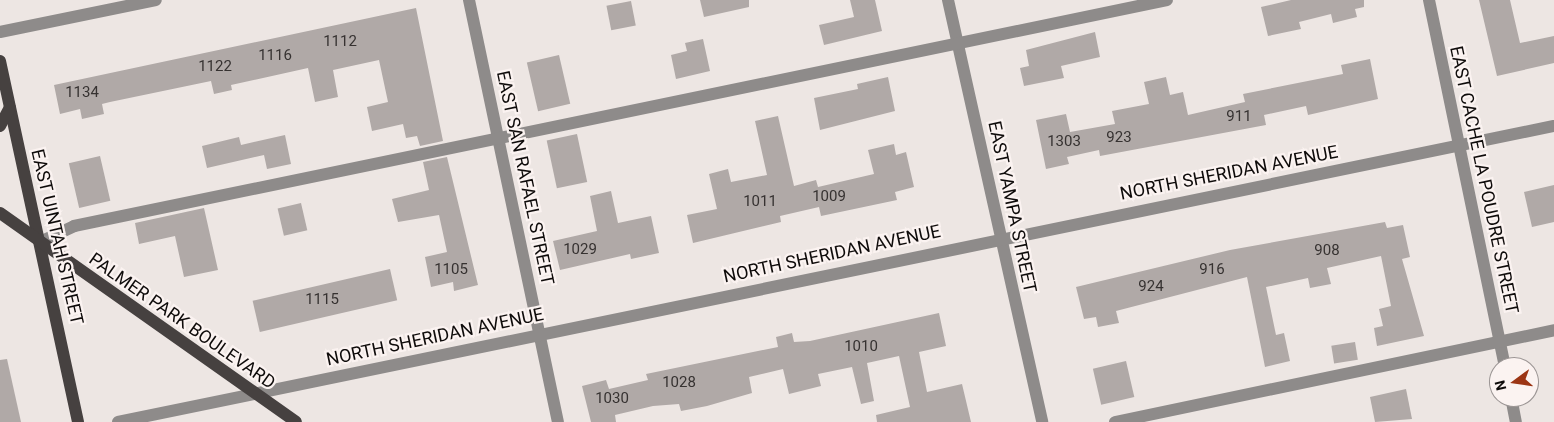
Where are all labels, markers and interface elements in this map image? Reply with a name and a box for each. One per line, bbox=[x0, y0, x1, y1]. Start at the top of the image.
house number: 1112 bbox=[323, 33, 357, 51]
street label: EAST CACHE LA POUDRE STREET bbox=[1445, 44, 1523, 316]
house number: 1116 bbox=[258, 47, 292, 65]
house number: 1122 bbox=[198, 58, 232, 76]
street label: EAST SAN RAFAEL STREET bbox=[492, 69, 558, 287]
house number: 1134 bbox=[65, 84, 99, 102]
house number: 911 bbox=[1226, 108, 1252, 126]
street label: EAST YAMPA STREET bbox=[983, 119, 1041, 295]
house number: 923 bbox=[1106, 129, 1132, 147]
house number: 1303 bbox=[1047, 133, 1081, 151]
street label: NORTH SHERIDAN AVENUE bbox=[1118, 141, 1340, 205]
street label: EAST UINTAH STREET bbox=[26, 147, 88, 327]
house number: 1009 bbox=[812, 188, 846, 206]
house number: 1011 bbox=[743, 193, 777, 211]
street label: NORTH SHERIDAN AVENUE bbox=[721, 220, 943, 288]
house number: 1029 bbox=[563, 241, 597, 259]
house number: 908 bbox=[1314, 242, 1340, 260]
street label: PALMER PARK BOULEVARD bbox=[85, 248, 279, 394]
house number: 1105 bbox=[434, 261, 468, 279]
house number: 916 bbox=[1199, 261, 1225, 279]
house number: 924 bbox=[1138, 278, 1164, 296]
house number: 1115 bbox=[305, 291, 339, 309]
street label: NORTH SHERIDAN AVENUE bbox=[324, 303, 546, 371]
house number: 1010 bbox=[844, 338, 878, 356]
north arrow bbox=[1489, 357, 1539, 407]
house number: 1028 bbox=[662, 374, 696, 392]
text: N bbox=[1491, 379, 1509, 392]
house number: 1030 bbox=[595, 390, 629, 408]

